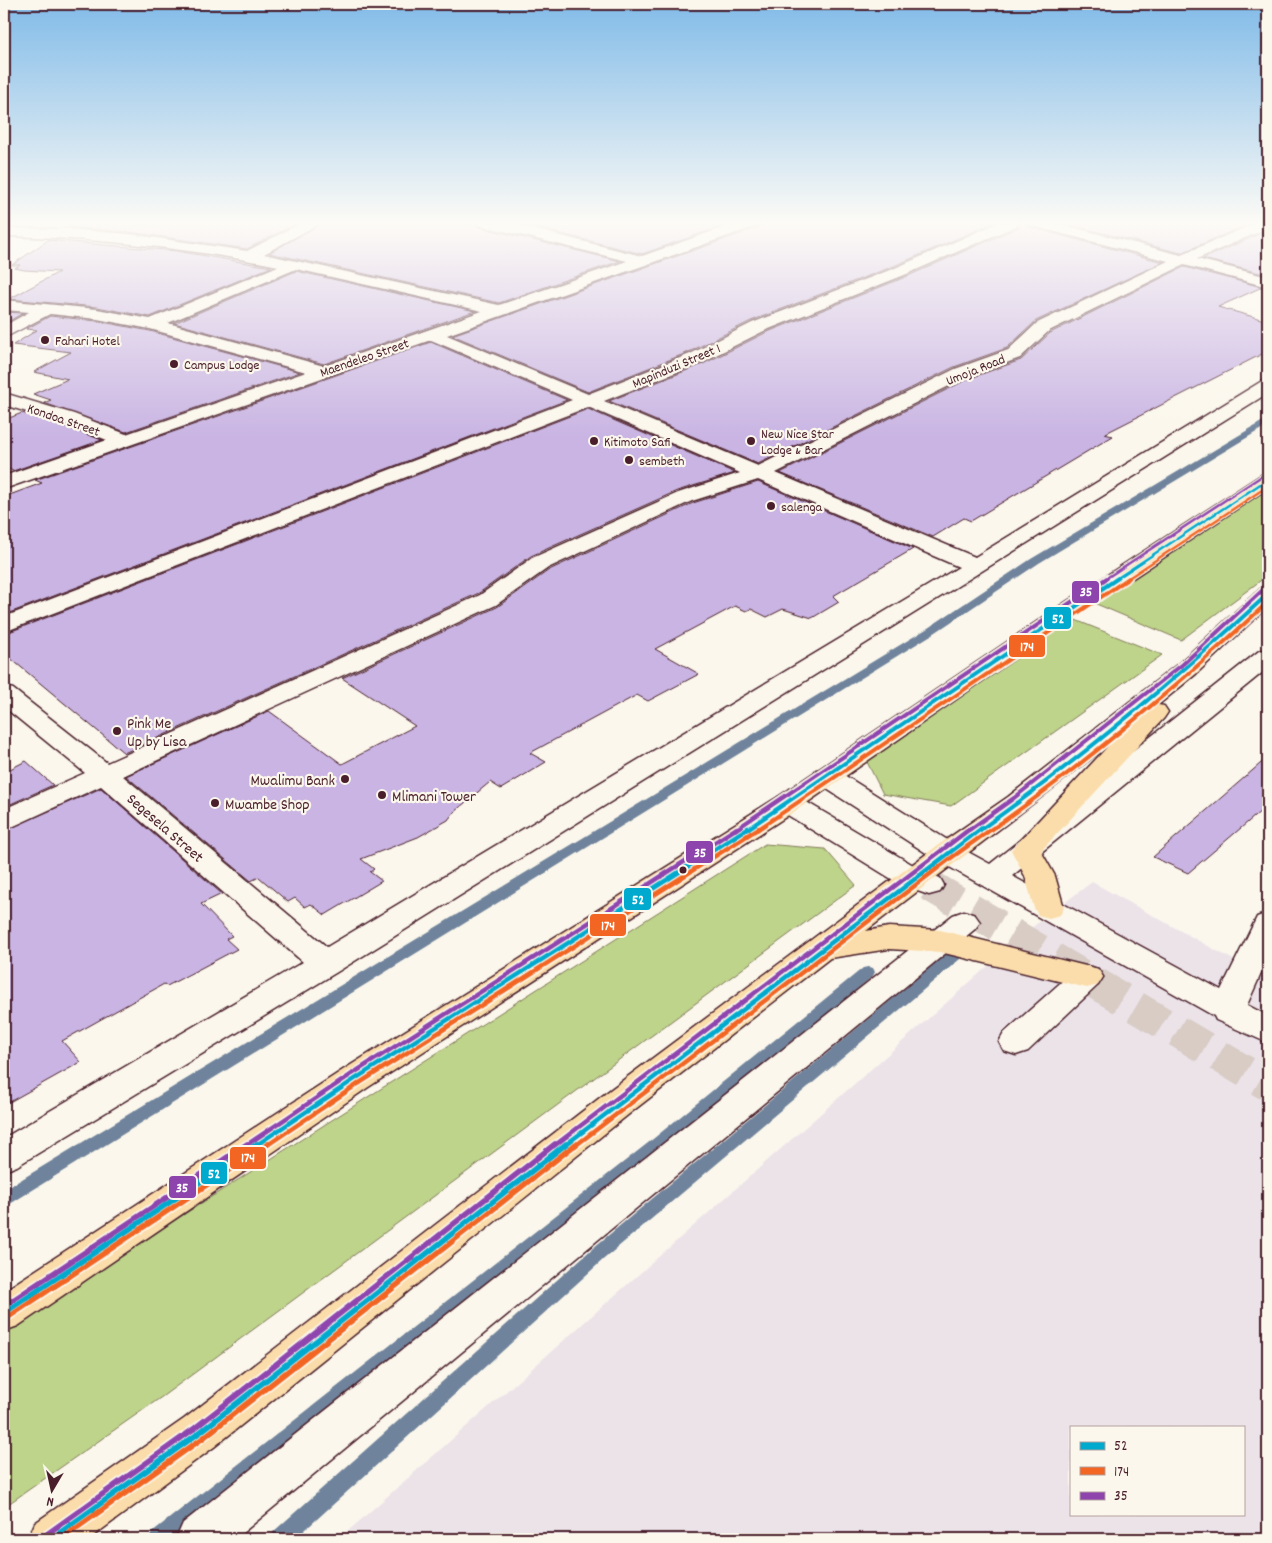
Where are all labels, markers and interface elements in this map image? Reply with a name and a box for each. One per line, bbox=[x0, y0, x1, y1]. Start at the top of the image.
place label: Fahari Hotel bbox=[55, 332, 120, 352]
marker: Fahari Hotel bbox=[39, 334, 51, 346]
street label: Maendeleo Street bbox=[317, 334, 412, 383]
street label: Mapinduzi Street 1 bbox=[630, 339, 724, 394]
street label: Umoja Road bbox=[943, 350, 1008, 392]
place label: Campus Lodge bbox=[184, 356, 260, 376]
marker: Campus Lodge bbox=[168, 358, 180, 370]
street label: Kondoa Street bbox=[24, 399, 102, 443]
place label: New Nice Star Lodge & Bar bbox=[761, 425, 835, 461]
place label: Kitimoto Safi bbox=[604, 433, 671, 453]
marker: Kitimoto Safi bbox=[588, 435, 600, 447]
marker: New Nice Star Lodge & Bar bbox=[745, 435, 757, 447]
place label: sembeth bbox=[639, 452, 684, 472]
marker: sembeth bbox=[623, 454, 635, 466]
place label: salenga bbox=[781, 498, 823, 518]
marker: salenga bbox=[765, 500, 777, 512]
line badge: 35 bbox=[1071, 580, 1100, 604]
text: 35 bbox=[1080, 583, 1093, 603]
line badge: 52 bbox=[1043, 606, 1072, 630]
text: 52 bbox=[1052, 610, 1064, 630]
line badge: 174 bbox=[1008, 634, 1046, 658]
text: 174 bbox=[1020, 638, 1034, 658]
place label: Pink Me Up by Lisa bbox=[127, 713, 187, 754]
marker: Pink Me Up by Lisa bbox=[111, 725, 123, 737]
place label: Mwalimu Bank bbox=[250, 770, 335, 793]
marker: Mwalimu Bank bbox=[339, 773, 351, 785]
place label: Mlimani Tower bbox=[392, 786, 476, 809]
street label: Segesela Street bbox=[121, 789, 208, 869]
marker: Mlimani Tower bbox=[376, 789, 388, 801]
place label: Mwambe Shop bbox=[225, 794, 310, 817]
marker: Mwambe Shop bbox=[209, 797, 221, 809]
line badge: 35 bbox=[685, 840, 714, 864]
text: 35 bbox=[694, 844, 707, 864]
unlabelled marker bbox=[678, 865, 688, 875]
line badge: 52 bbox=[623, 887, 652, 911]
text: 52 bbox=[632, 891, 644, 911]
line badge: 174 bbox=[589, 913, 627, 937]
text: 174 bbox=[601, 917, 615, 937]
line badge: 174 bbox=[229, 1146, 267, 1170]
text: 174 bbox=[241, 1149, 255, 1169]
line badge: 52 bbox=[200, 1161, 228, 1185]
text: 52 bbox=[208, 1165, 220, 1185]
line badge: 35 bbox=[168, 1175, 197, 1199]
text: 35 bbox=[176, 1179, 189, 1199]
legend bbox=[1070, 1426, 1244, 1516]
text: 52 bbox=[1114, 1436, 1128, 1458]
text: 174 bbox=[1114, 1462, 1129, 1484]
north arrow bbox=[28, 1466, 78, 1516]
text: 35 bbox=[1114, 1486, 1128, 1508]
text: N bbox=[45, 1490, 55, 1511]

